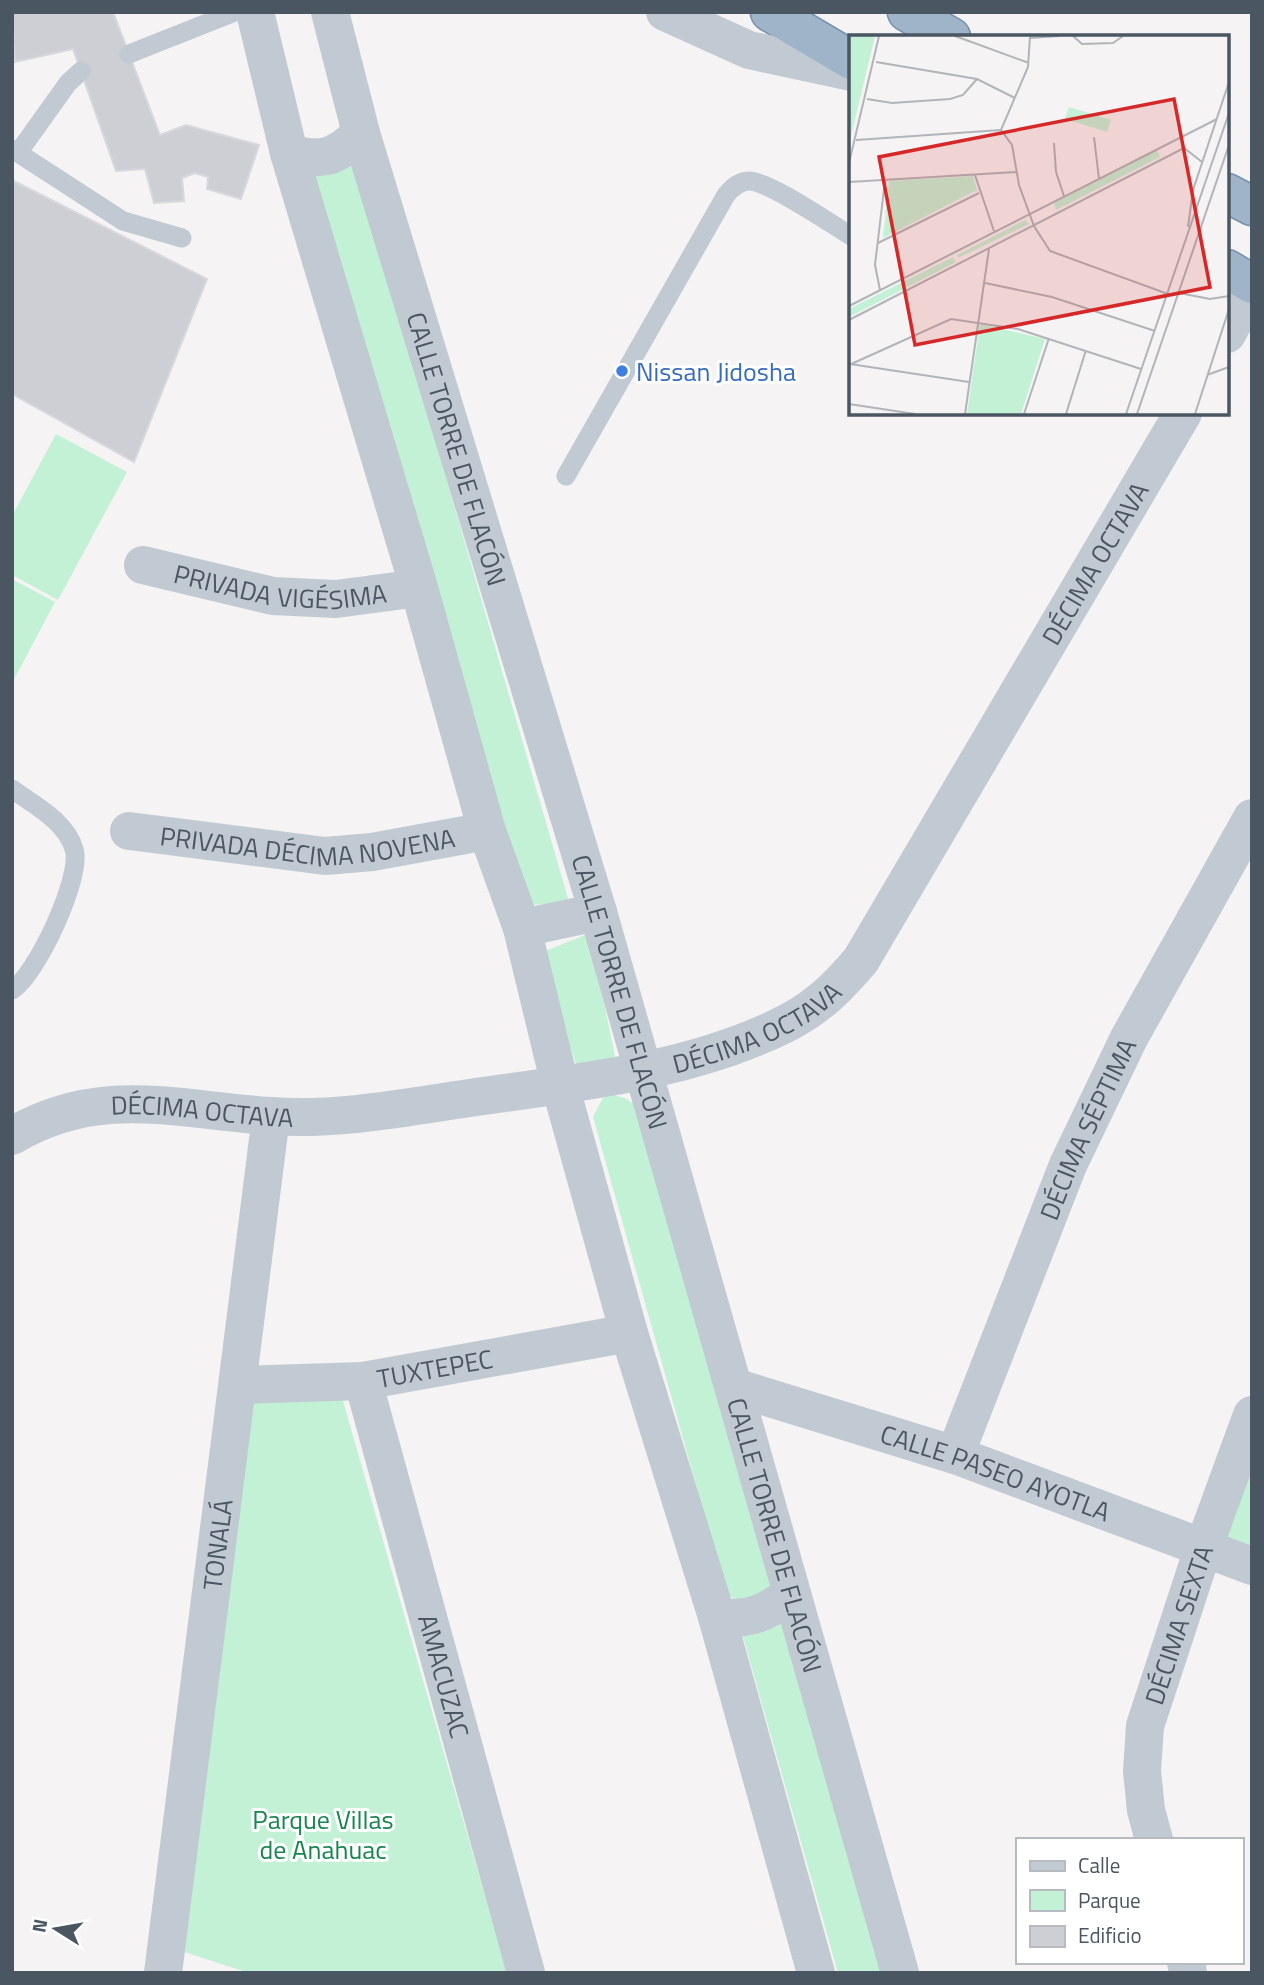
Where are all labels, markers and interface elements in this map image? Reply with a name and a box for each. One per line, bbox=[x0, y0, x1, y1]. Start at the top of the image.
inset map bbox=[849, 35, 1229, 415]
street label: CALLE TORRE DE FLACÓN bbox=[397, 307, 517, 590]
place label: Nissan Jidosha bbox=[636, 352, 796, 391]
marker: Nissan Jidosha bbox=[614, 363, 630, 379]
street label: DÉCIMA OCTAVA bbox=[1031, 475, 1158, 652]
street label: PRIVADA VIGÉSIMA bbox=[170, 554, 389, 619]
street label: PRIVADA DÉCIMA NOVENA bbox=[158, 816, 458, 876]
street label: CALLE TORRE DE FLACÓN bbox=[562, 850, 678, 1134]
street label: DÉCIMA OCTAVA bbox=[668, 972, 850, 1083]
street label: DÉCIMA SÉPTIMA bbox=[1029, 1032, 1146, 1225]
street label: DÉCIMA OCTAVA bbox=[110, 1085, 294, 1137]
street label: TUXTEPEC bbox=[374, 1338, 496, 1398]
street label: CALLE TORRE DE FLACÓN bbox=[718, 1393, 833, 1677]
street label: CALLE PASEO AYOTLA bbox=[876, 1414, 1116, 1531]
street label: TONALÁ bbox=[192, 1497, 242, 1592]
street label: DÉCIMA SEXTA bbox=[1134, 1540, 1223, 1709]
street label: AMACUZAC bbox=[409, 1610, 480, 1742]
park label: Parque Villas de Anahuac bbox=[252, 1800, 394, 1869]
legend bbox=[1016, 1838, 1243, 1964]
text: Calle bbox=[1078, 1849, 1120, 1881]
text: Parque bbox=[1078, 1884, 1141, 1916]
north arrow bbox=[21, 1894, 91, 1964]
text: N bbox=[23, 1916, 54, 1935]
text: Edificio bbox=[1078, 1919, 1142, 1951]

